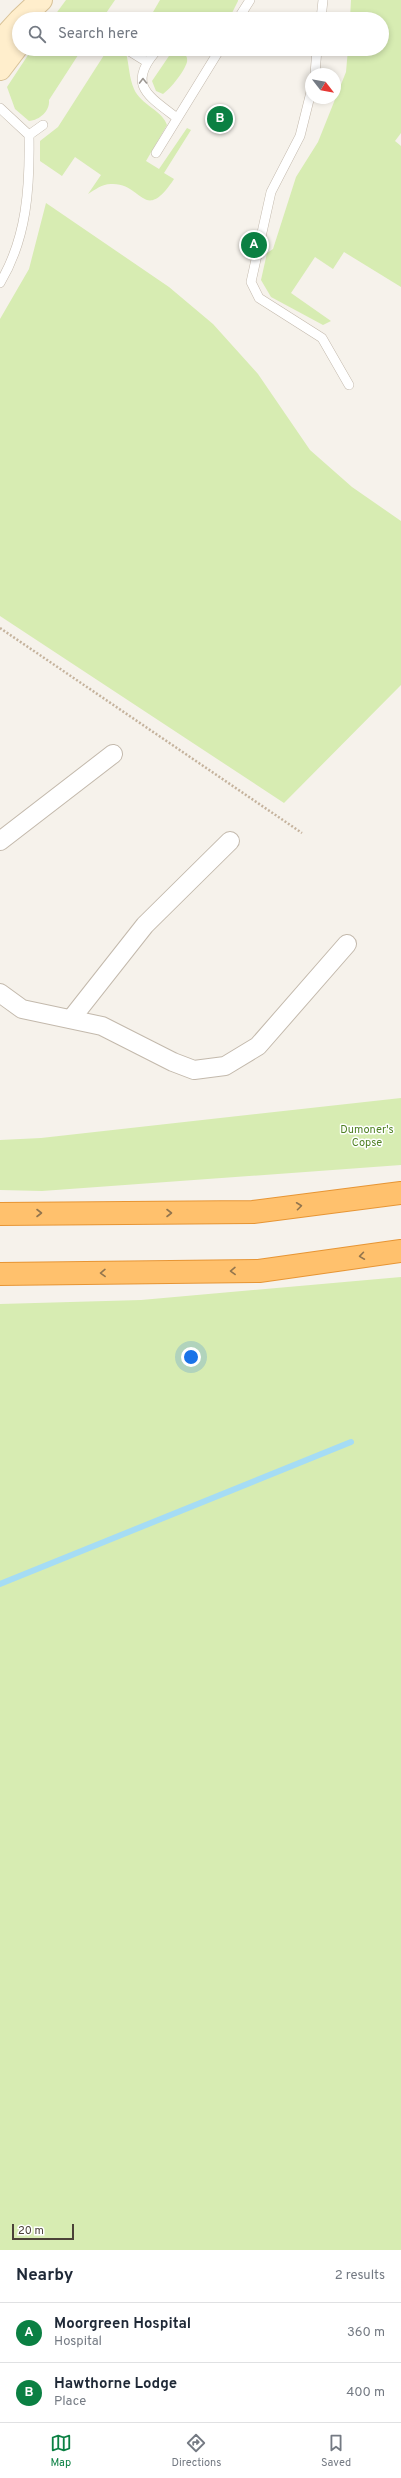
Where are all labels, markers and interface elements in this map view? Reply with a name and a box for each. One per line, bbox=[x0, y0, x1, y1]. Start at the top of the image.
search box bbox=[12, 12, 389, 56]
icon: search bbox=[26, 23, 48, 45]
text: Search here bbox=[58, 25, 138, 44]
north arrow bbox=[305, 68, 341, 104]
one-way arrow bbox=[139, 77, 148, 84]
pin: B bbox=[207, 104, 233, 134]
pin: A bbox=[241, 230, 267, 260]
park label: Dumoner's Copse bbox=[340, 1123, 394, 1150]
one-way arrow bbox=[296, 1202, 302, 1211]
one-way arrow bbox=[36, 1209, 42, 1217]
one-way arrow bbox=[166, 1209, 172, 1217]
one-way arrow bbox=[359, 1251, 365, 1260]
one-way arrow bbox=[230, 1267, 236, 1275]
one-way arrow bbox=[100, 1269, 106, 1277]
your location bbox=[181, 1347, 201, 1367]
scale bar bbox=[12, 2222, 74, 2241]
text: 20 m bbox=[18, 2224, 44, 2238]
text: Nearby bbox=[16, 2265, 73, 2287]
text: 2 results bbox=[335, 2268, 385, 2284]
text: Moorgreen Hospital bbox=[54, 2315, 191, 2334]
text: A bbox=[24, 2325, 34, 2341]
text: 360 m bbox=[347, 2325, 385, 2341]
text: Hospital bbox=[54, 2334, 102, 2350]
text: Hawthorne Lodge bbox=[54, 2375, 177, 2394]
text: B bbox=[25, 2385, 33, 2401]
text: 400 m bbox=[346, 2385, 385, 2401]
text: Place bbox=[54, 2394, 86, 2410]
tab: Map bbox=[50, 2432, 72, 2470]
tab: Directions bbox=[171, 2432, 221, 2470]
tab: Saved bbox=[321, 2432, 351, 2470]

